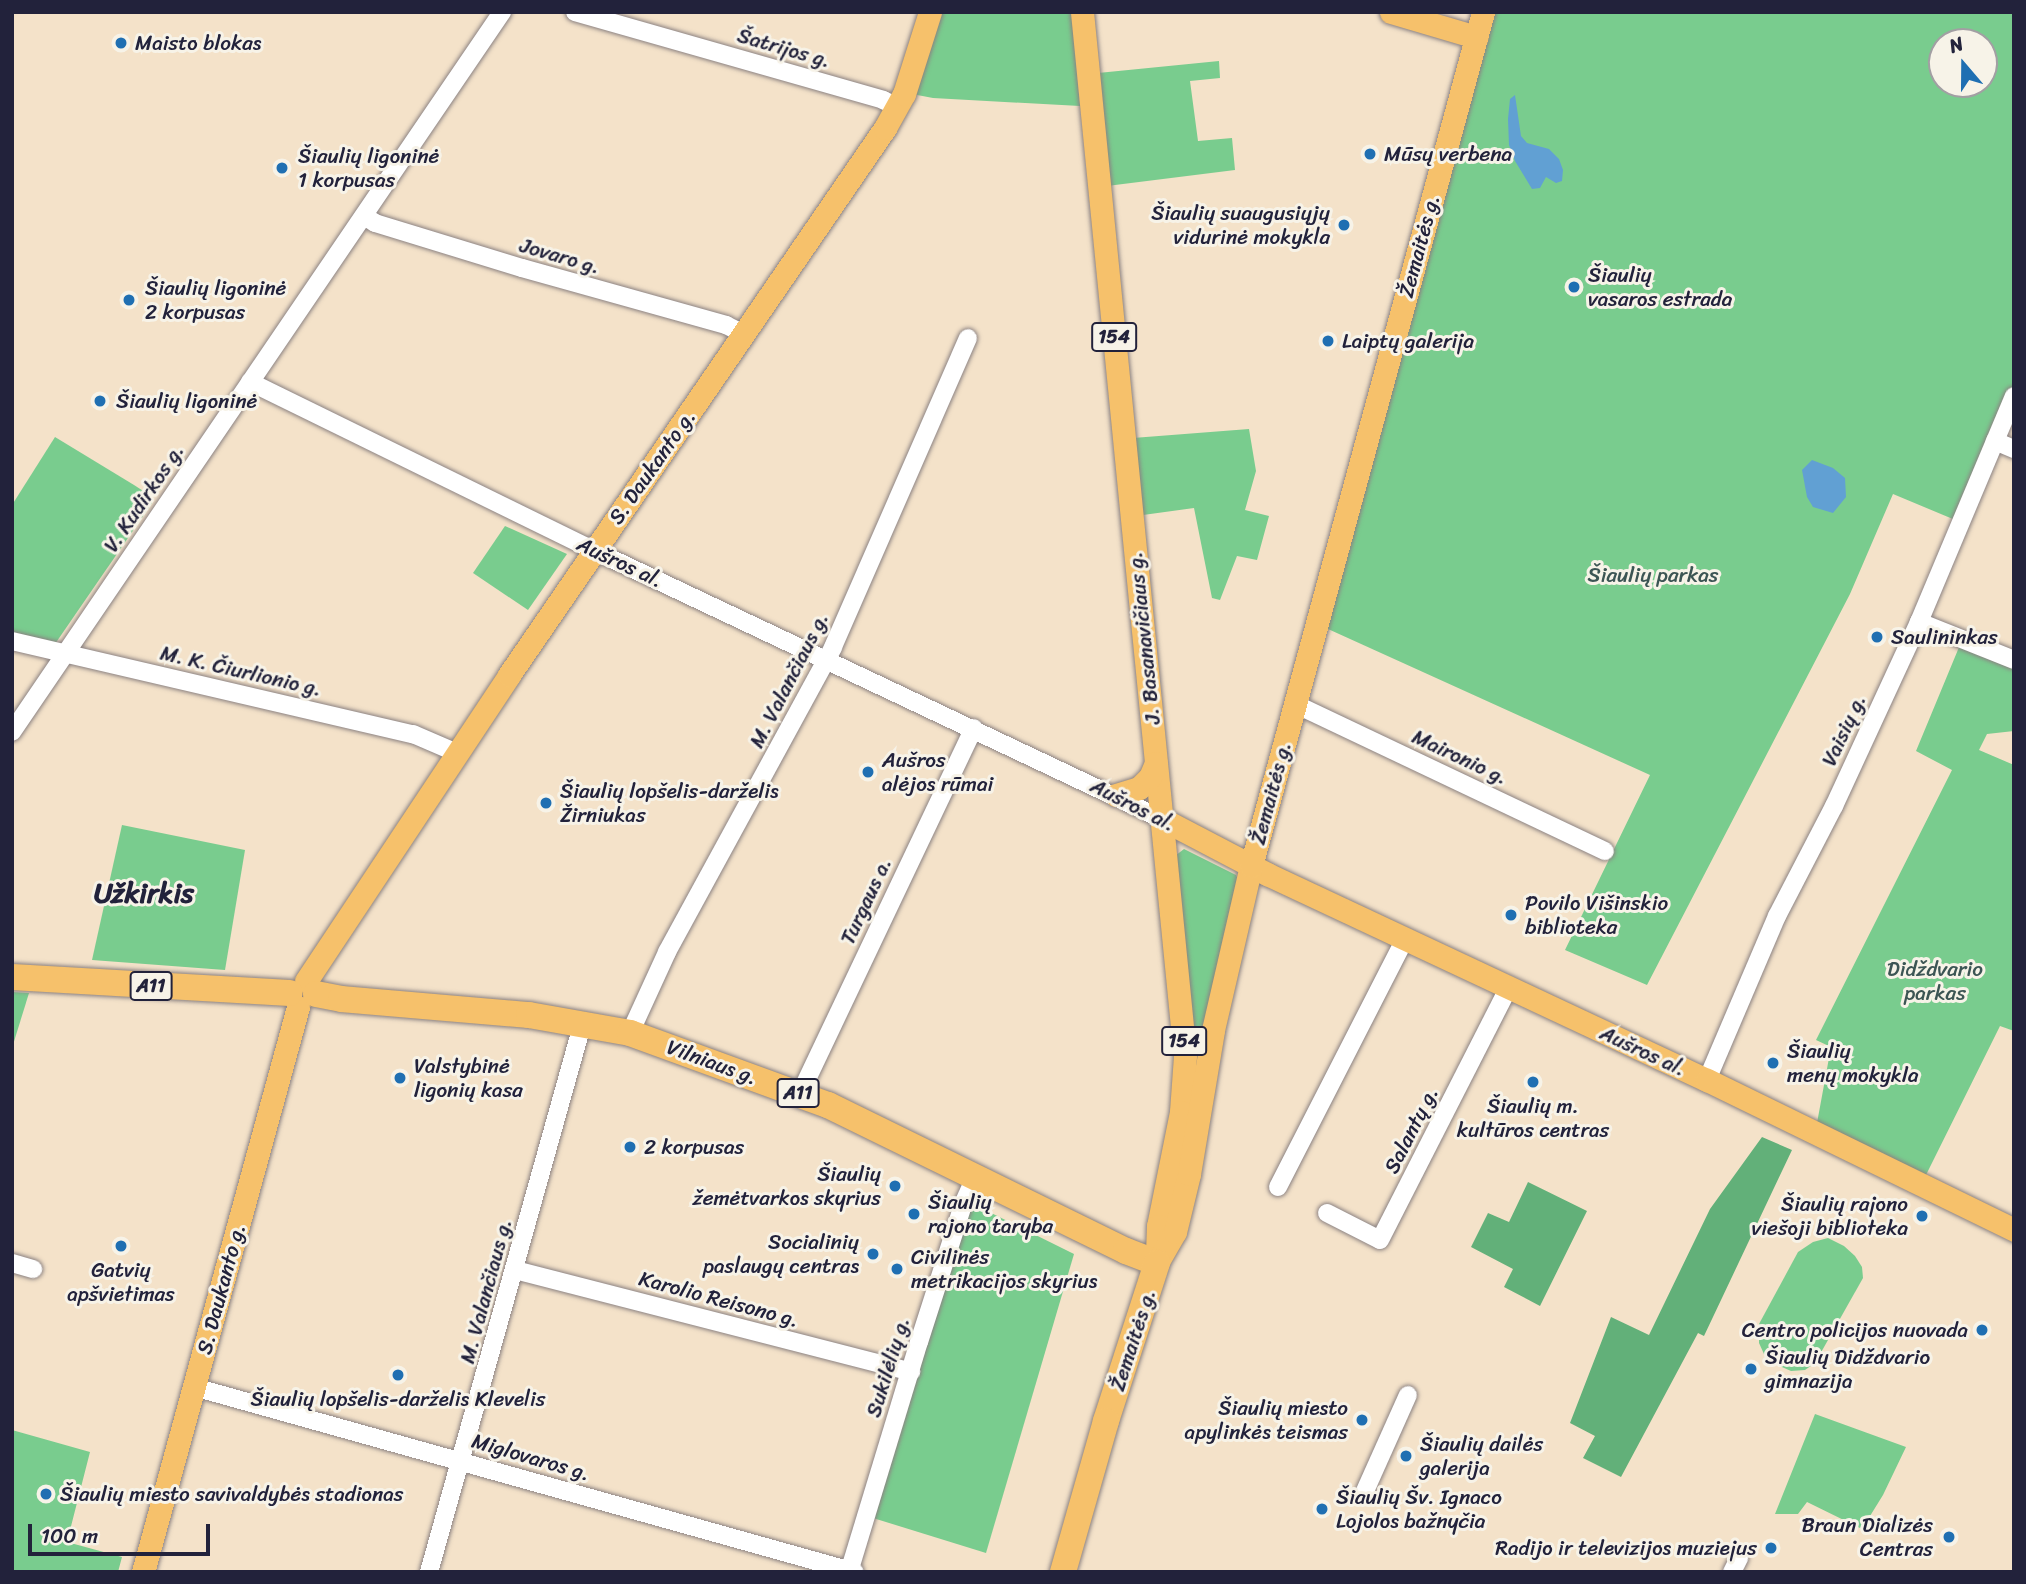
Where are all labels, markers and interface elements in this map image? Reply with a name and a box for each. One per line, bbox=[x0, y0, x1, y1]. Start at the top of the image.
street label: Šatrijos g. bbox=[734, 23, 834, 73]
text: N bbox=[1944, 27, 1968, 62]
north arrow bbox=[1928, 28, 1998, 98]
place label: Maisto blokas bbox=[135, 30, 263, 56]
marker: Maisto blokas bbox=[113, 35, 129, 51]
place label: Mūsų verbena bbox=[1384, 141, 1512, 167]
place label: Šiaulių ligoninė 1 korpusas bbox=[298, 143, 440, 193]
marker: Mūsų verbena bbox=[1362, 146, 1378, 162]
marker: Šiaulių ligoninė 1 korpusas bbox=[272, 158, 292, 178]
street label: Žemaitės g. bbox=[1393, 192, 1445, 300]
place label: Šiaulių suaugusiųjų vidurinė mokykla bbox=[1152, 200, 1330, 250]
marker: Šiaulių suaugusiųjų vidurinė mokykla bbox=[1336, 217, 1352, 233]
street label: Jovaro g. bbox=[517, 233, 603, 279]
place label: Šiaulių vasaros estrada bbox=[1588, 262, 1733, 312]
place label: Šiaulių ligoninė 2 korpusas bbox=[145, 275, 287, 325]
marker: Šiaulių vasaros estrada bbox=[1566, 279, 1582, 295]
marker: Šiaulių ligoninė 2 korpusas bbox=[119, 290, 139, 310]
road number: 154 bbox=[1090, 322, 1138, 352]
place label: Laiptų galerija bbox=[1342, 328, 1475, 354]
marker: Laiptų galerija bbox=[1320, 333, 1336, 349]
place label: Šiaulių ligoninė bbox=[116, 388, 258, 414]
marker: Šiaulių ligoninė bbox=[90, 391, 110, 411]
street label: S. Daukanto g. bbox=[603, 405, 701, 529]
street label: V. Kudirkos g. bbox=[99, 439, 189, 557]
street label: Aušros al. bbox=[573, 531, 667, 593]
street label: J. Basanavičiaus g. bbox=[1122, 551, 1166, 725]
park label: Šiaulių parkas bbox=[1588, 562, 1718, 588]
street label: M. Valančiaus g. bbox=[744, 609, 834, 751]
place label: Saulininkas bbox=[1891, 624, 1998, 650]
marker: Saulininkas bbox=[1869, 629, 1885, 645]
street label: M. K. Čiurlionio g. bbox=[158, 640, 324, 702]
street label: Vaisių g. bbox=[1816, 690, 1872, 770]
street label: Maironio g. bbox=[1408, 724, 1512, 790]
street label: Žemaitės g. bbox=[1245, 739, 1297, 847]
place label: Aušros alėjos rūmai bbox=[882, 747, 993, 797]
marker: Aušros alėjos rūmai bbox=[860, 764, 876, 780]
street label: Aušros al. bbox=[1086, 773, 1180, 837]
place label: Šiaulių lopšelis-darželis Žirniukas bbox=[560, 778, 781, 828]
marker: Šiaulių lopšelis-darželis Žirniukas bbox=[538, 795, 554, 811]
street label: Turgaus a. bbox=[835, 854, 897, 948]
district label: Užkirkis bbox=[94, 876, 194, 910]
place label: Povilo Višinskio biblioteka bbox=[1525, 890, 1668, 940]
marker: Povilo Višinskio biblioteka bbox=[1503, 907, 1519, 923]
park label: Didždvario parkas bbox=[1887, 956, 1983, 1006]
road number: A11 bbox=[128, 970, 174, 1002]
street label: Aušros al. bbox=[1596, 1020, 1690, 1082]
road number: 154 bbox=[1160, 1026, 1208, 1056]
street label: Vilniaus g. bbox=[663, 1034, 761, 1090]
place label: Šiaulių menų mokykla bbox=[1787, 1038, 1918, 1088]
place label: Valstybinė ligonių kasa bbox=[414, 1053, 523, 1103]
marker: Šiaulių menų mokykla bbox=[1765, 1055, 1781, 1071]
marker: Valstybinė ligonių kasa bbox=[392, 1070, 408, 1086]
marker: Šiaulių m. kultūros centras bbox=[1525, 1074, 1541, 1090]
road number: A11 bbox=[775, 1078, 821, 1108]
street label: Salantų g. bbox=[1379, 1083, 1443, 1177]
place label: Šiaulių m. kultūros centras bbox=[1457, 1093, 1609, 1143]
place label: 2 korpusas bbox=[644, 1134, 744, 1160]
marker: 2 korpusas bbox=[622, 1139, 638, 1155]
place label: Šiaulių žemėtvarkos skyrius bbox=[693, 1161, 881, 1211]
marker: Šiaulių žemėtvarkos skyrius bbox=[887, 1178, 903, 1194]
place label: Šiaulių rajono taryba bbox=[928, 1189, 1053, 1239]
place label: Šiaulių rajono viešoji biblioteka bbox=[1751, 1191, 1908, 1241]
marker: Šiaulių rajono taryba bbox=[906, 1206, 922, 1222]
marker: Šiaulių rajono viešoji biblioteka bbox=[1914, 1208, 1930, 1224]
street label: M. Valančiaus g. bbox=[455, 1217, 517, 1365]
street label: S. Daukanto g. bbox=[192, 1221, 250, 1357]
place label: Socialinių paslaugų centras bbox=[703, 1229, 859, 1279]
marker: Gatvių apšvietimas bbox=[113, 1238, 129, 1254]
place label: Civilinės metrikacijos skyrius bbox=[911, 1244, 1098, 1294]
marker: Socialinių paslaugų centras bbox=[865, 1246, 881, 1262]
place label: Gatvių apšvietimas bbox=[67, 1257, 175, 1307]
marker: Civilinės metrikacijos skyrius bbox=[889, 1261, 905, 1277]
street label: Karolio Reisono g. bbox=[636, 1266, 802, 1332]
street label: Žemaitės g. bbox=[1105, 1286, 1161, 1394]
street label: Sukilėlių g. bbox=[861, 1314, 915, 1420]
place label: Centro policijos nuovada bbox=[1741, 1317, 1968, 1343]
marker: Centro policijos nuovada bbox=[1974, 1322, 1990, 1338]
place label: Šiaulių Didždvario gimnazija bbox=[1765, 1344, 1930, 1394]
marker: Šiaulių Didždvario gimnazija bbox=[1743, 1361, 1759, 1377]
marker: Šiaulių lopšelis-darželis Klevelis bbox=[390, 1367, 406, 1383]
place label: Šiaulių lopšelis-darželis Klevelis bbox=[249, 1386, 547, 1412]
place label: Šiaulių miesto apylinkės teismas bbox=[1185, 1395, 1348, 1445]
marker: Šiaulių miesto apylinkės teismas bbox=[1354, 1412, 1370, 1428]
street label: Miglovaros g. bbox=[469, 1428, 593, 1486]
place label: Šiaulių dailės galerija bbox=[1420, 1431, 1542, 1481]
marker: Šiaulių dailės galerija bbox=[1398, 1448, 1414, 1464]
place label: Šiaulių miesto savivaldybės stadionas bbox=[60, 1481, 405, 1507]
place label: Šiaulių Šv. Ignaco Lojolos bažnyčia bbox=[1336, 1484, 1500, 1534]
marker: Šiaulių miesto savivaldybės stadionas bbox=[38, 1486, 54, 1502]
marker: Šiaulių Šv. Ignaco Lojolos bažnyčia bbox=[1314, 1501, 1330, 1517]
scale bar bbox=[32, 1510, 214, 1554]
place label: Braun Dializės Centras bbox=[1803, 1512, 1933, 1562]
text: 100 m bbox=[41, 1517, 98, 1555]
marker: Braun Dializės Centras bbox=[1939, 1527, 1959, 1547]
place label: Radijo ir televizijos muziejus bbox=[1494, 1535, 1757, 1561]
marker: Radijo ir televizijos muziejus bbox=[1763, 1540, 1779, 1556]

